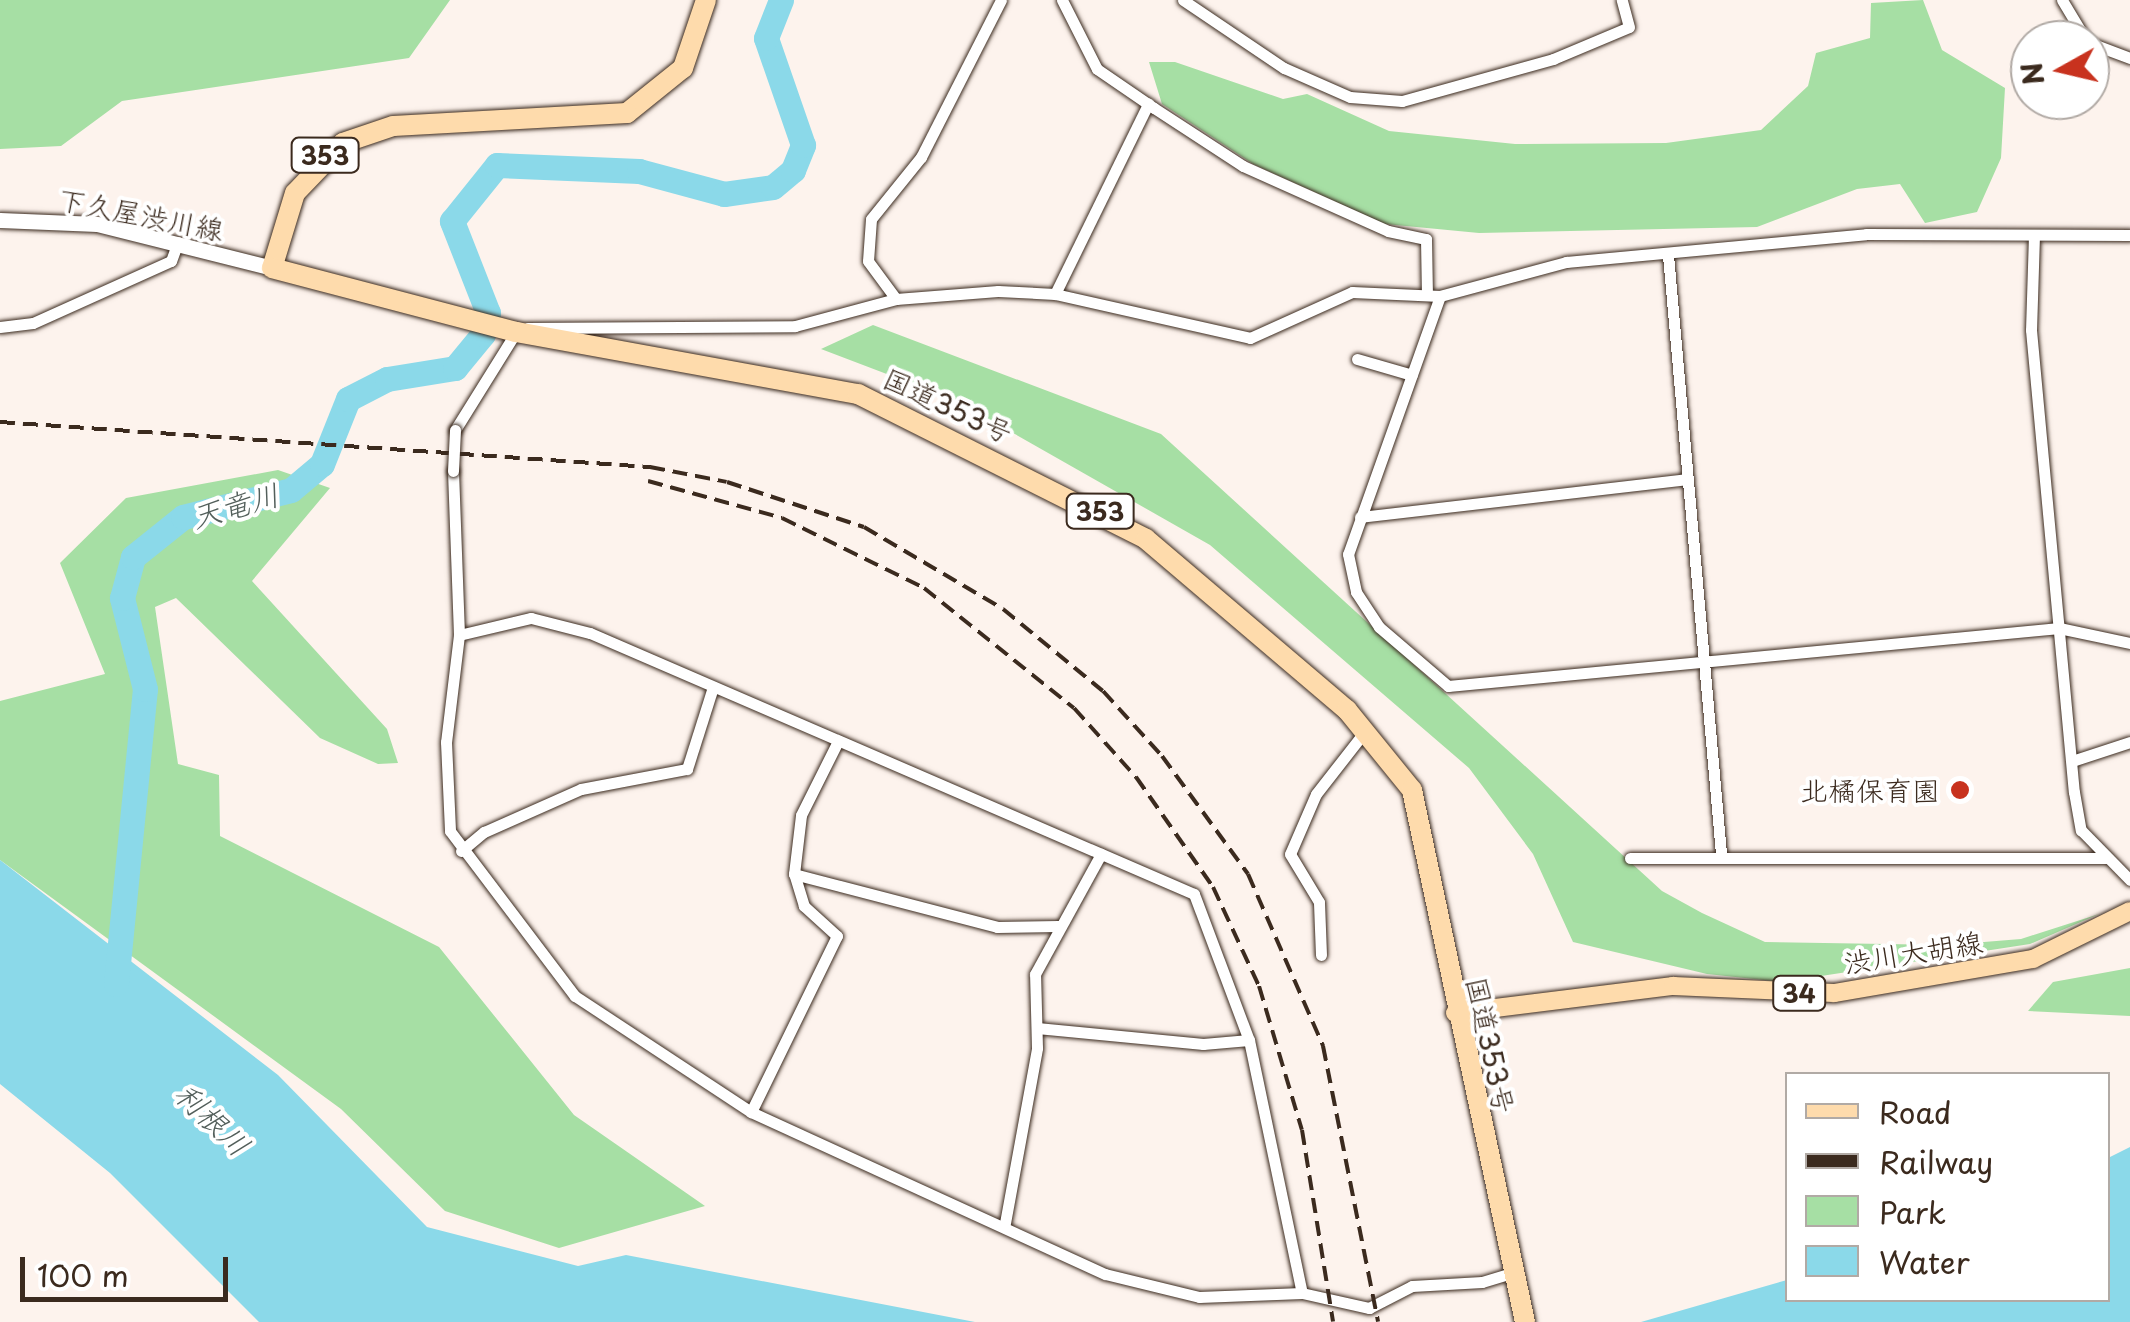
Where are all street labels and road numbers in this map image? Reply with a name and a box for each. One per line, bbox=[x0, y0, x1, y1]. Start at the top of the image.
road number: 353 bbox=[290, 135, 360, 175]
street label: 下久屋渋川線 bbox=[55, 181, 227, 247]
street label: 国道353号 bbox=[878, 360, 1018, 450]
road number: 353 bbox=[1065, 491, 1135, 531]
street label: 渋川大胡線 bbox=[1841, 924, 1985, 980]
road number: 34 bbox=[1772, 973, 1826, 1013]
street label: 国道353号 bbox=[1460, 974, 1522, 1116]

